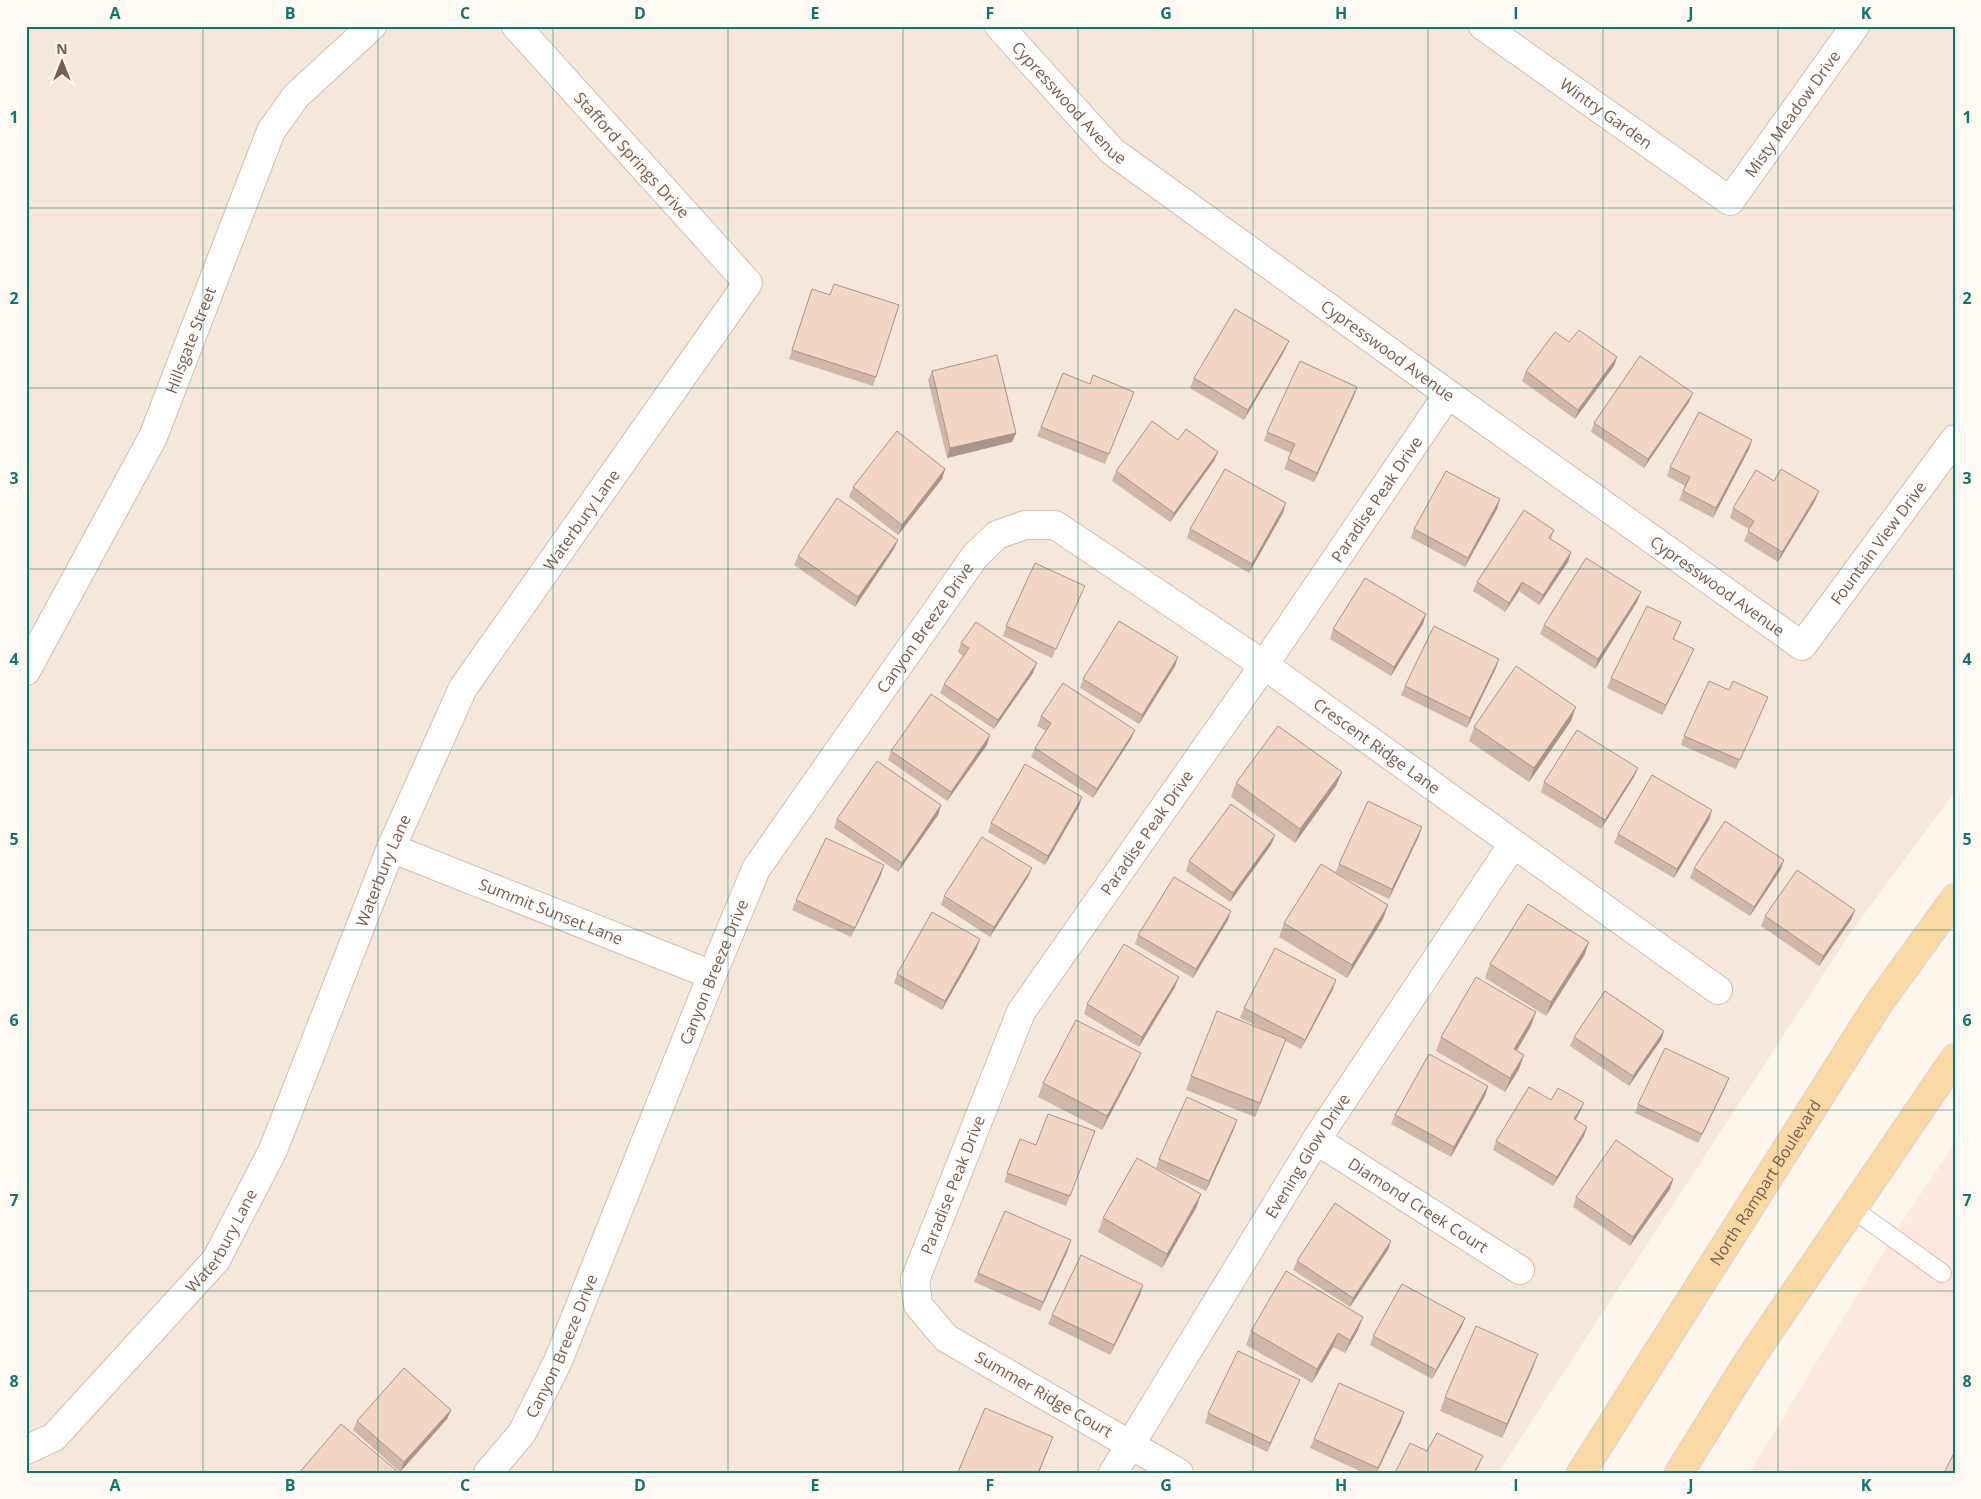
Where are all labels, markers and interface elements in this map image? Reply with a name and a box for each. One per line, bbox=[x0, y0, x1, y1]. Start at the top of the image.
text: A bbox=[109, 2, 121, 24]
text: B bbox=[285, 2, 295, 24]
text: C bbox=[460, 2, 470, 24]
text: D bbox=[634, 2, 646, 24]
text: E bbox=[811, 2, 820, 24]
text: F bbox=[986, 2, 994, 24]
text: G bbox=[1160, 2, 1172, 24]
text: H bbox=[1335, 2, 1347, 24]
text: I bbox=[1513, 2, 1519, 24]
text: J bbox=[1686, 2, 1694, 24]
text: K bbox=[1861, 2, 1872, 24]
street label: Cypresswood Avenue bbox=[1007, 36, 1131, 169]
north arrow bbox=[38, 38, 88, 88]
text: N bbox=[56, 39, 68, 58]
street label: Misty Meadow Drive bbox=[1739, 46, 1845, 182]
street label: Wintry Garden bbox=[1555, 73, 1657, 154]
street label: Stafford Springs Drive bbox=[569, 87, 695, 223]
text: 1 bbox=[9, 106, 19, 128]
text: 1 bbox=[1962, 106, 1972, 128]
street label: Hillsgate Street bbox=[160, 283, 221, 397]
text: 2 bbox=[9, 287, 19, 309]
text: 2 bbox=[1962, 287, 1972, 309]
street label: Cypresswood Avenue bbox=[1317, 295, 1459, 406]
street label: Paradise Peak Drive bbox=[1326, 432, 1427, 567]
street label: Waterbury Lane bbox=[538, 465, 625, 575]
text: 3 bbox=[9, 467, 19, 489]
text: 3 bbox=[1962, 467, 1972, 489]
street label: Fountain View Drive bbox=[1825, 477, 1931, 609]
street label: Cypresswood Avenue bbox=[1646, 531, 1789, 641]
street label: Canyon Breeze Drive bbox=[871, 558, 978, 697]
text: 4 bbox=[9, 648, 19, 670]
text: 4 bbox=[1962, 648, 1972, 670]
street label: Crescent Ridge Lane bbox=[1309, 693, 1445, 799]
street label: Paradise Peak Drive bbox=[1095, 766, 1198, 899]
street label: Waterbury Lane bbox=[350, 811, 416, 930]
text: 5 bbox=[9, 828, 19, 850]
text: 5 bbox=[1962, 828, 1972, 850]
street label: Summit Sunset Lane bbox=[476, 873, 626, 950]
street label: Canyon Breeze Drive bbox=[674, 896, 753, 1048]
text: 6 bbox=[9, 1009, 19, 1031]
text: 6 bbox=[1962, 1009, 1972, 1031]
street label: Evening Glow Drive bbox=[1260, 1089, 1355, 1222]
street label: North Rampart Boulevard bbox=[1704, 1095, 1826, 1270]
street label: Paradise Peak Drive bbox=[915, 1112, 990, 1258]
street label: Diamond Creek Court bbox=[1344, 1152, 1492, 1258]
street label: Waterbury Lane bbox=[181, 1185, 262, 1297]
text: 7 bbox=[9, 1189, 19, 1211]
text: 7 bbox=[1962, 1189, 1972, 1211]
street label: Canyon Breeze Drive bbox=[520, 1271, 603, 1422]
street label: Summer Ridge Court bbox=[971, 1346, 1117, 1442]
text: 8 bbox=[9, 1370, 19, 1392]
text: 8 bbox=[1962, 1370, 1972, 1392]
text: A bbox=[109, 1474, 121, 1496]
text: B bbox=[285, 1474, 295, 1496]
text: C bbox=[460, 1474, 470, 1496]
text: D bbox=[634, 1474, 646, 1496]
text: E bbox=[811, 1474, 820, 1496]
text: F bbox=[986, 1474, 994, 1496]
text: G bbox=[1160, 1474, 1172, 1496]
text: H bbox=[1335, 1474, 1347, 1496]
text: I bbox=[1513, 1474, 1519, 1496]
text: J bbox=[1686, 1474, 1694, 1496]
text: K bbox=[1861, 1474, 1872, 1496]

